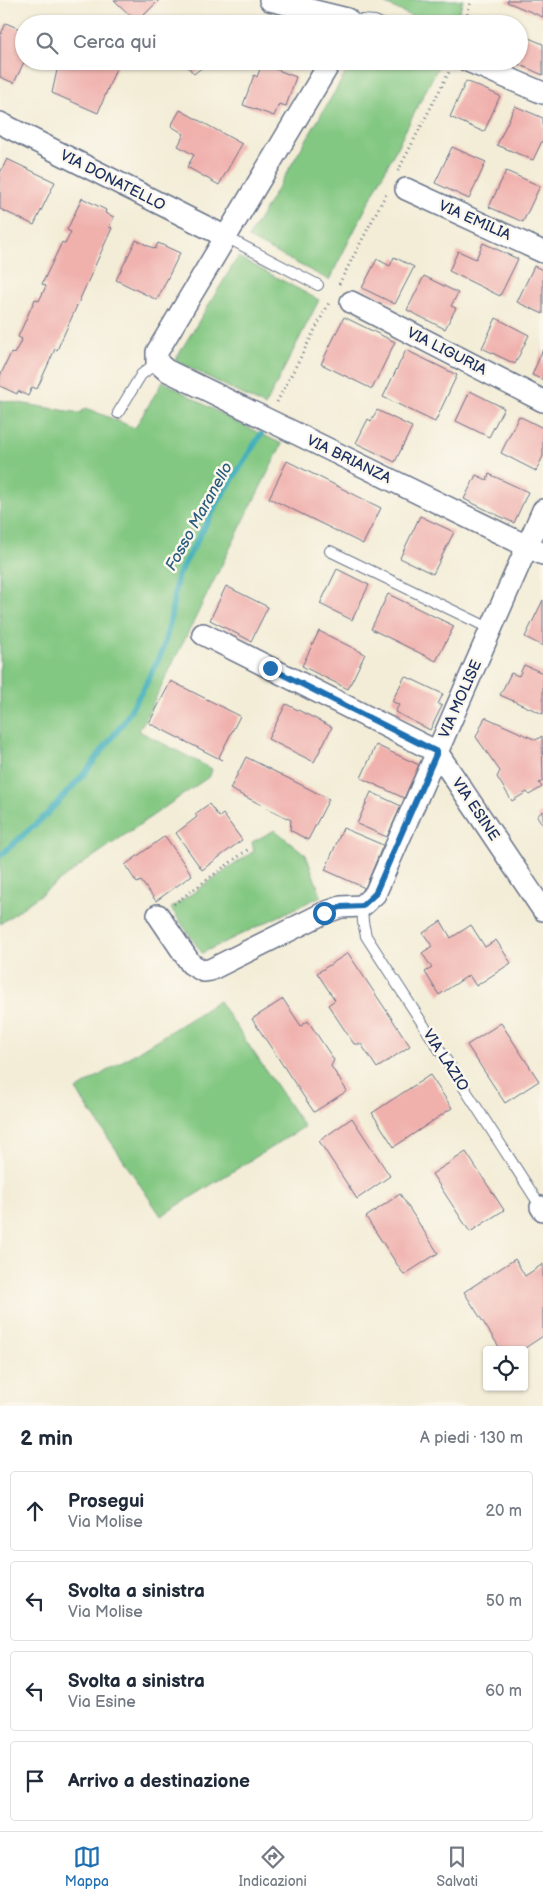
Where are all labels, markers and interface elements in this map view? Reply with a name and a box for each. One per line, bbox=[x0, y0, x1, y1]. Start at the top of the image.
search box bbox=[15, 15, 528, 70]
icon: search bbox=[33, 29, 61, 57]
text: Cerca qui bbox=[73, 31, 156, 54]
street label: VIA DONATELLO bbox=[57, 146, 169, 215]
street label: VIA EMILIA bbox=[436, 196, 515, 245]
street label: VIA LIGURIA bbox=[404, 323, 491, 380]
street label: VIA BRIANZA bbox=[303, 431, 395, 488]
water label: Fosso Maranello bbox=[162, 459, 237, 574]
route end bbox=[259, 657, 282, 680]
street label: VIA MOLISE bbox=[435, 657, 486, 741]
street label: VIA ESINE bbox=[448, 774, 504, 844]
route start bbox=[313, 902, 336, 925]
street label: VIA LAZIO bbox=[418, 1026, 473, 1095]
map controls bbox=[483, 1346, 528, 1391]
button: locate bbox=[483, 1346, 528, 1391]
text: 2 min bbox=[20, 1426, 73, 1451]
text: A piedi · 130 m bbox=[420, 1429, 523, 1448]
text: Prosegui bbox=[68, 1490, 144, 1513]
icon: ahead bbox=[21, 1497, 49, 1525]
text: 20 m bbox=[486, 1502, 522, 1521]
text: Via Molise bbox=[68, 1513, 143, 1532]
text: Svolta a sinistra bbox=[68, 1580, 205, 1603]
icon: left bbox=[21, 1587, 49, 1615]
text: 50 m bbox=[486, 1592, 522, 1611]
text: Via Molise bbox=[68, 1603, 143, 1622]
text: Svolta a sinistra bbox=[68, 1670, 205, 1693]
icon: left bbox=[21, 1677, 49, 1705]
text: 60 m bbox=[485, 1682, 522, 1701]
text: Via Esine bbox=[68, 1693, 136, 1712]
icon: arrive bbox=[21, 1767, 49, 1795]
text: Arrivo a destinazione bbox=[68, 1770, 250, 1793]
tab: Mappa bbox=[65, 1843, 109, 1890]
tab: Indicazioni bbox=[239, 1843, 307, 1890]
tab: Salvati bbox=[437, 1843, 478, 1890]

